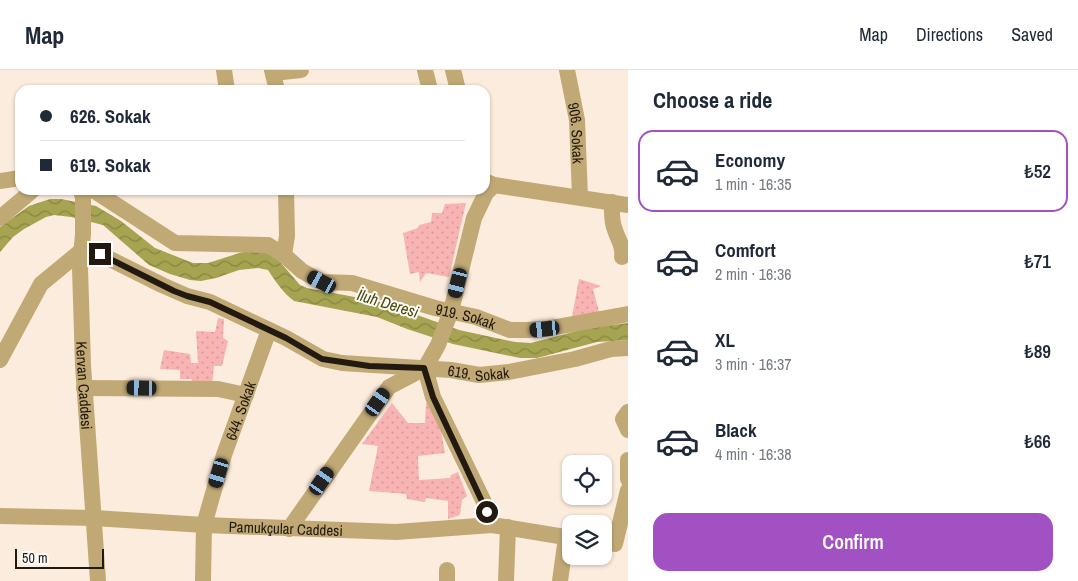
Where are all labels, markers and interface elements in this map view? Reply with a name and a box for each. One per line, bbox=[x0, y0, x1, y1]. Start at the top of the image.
text: Map bbox=[25, 19, 64, 51]
text: Map bbox=[859, 22, 888, 47]
text: Directions bbox=[916, 22, 983, 47]
text: Saved bbox=[1011, 22, 1053, 47]
text: Choose a ride bbox=[653, 85, 772, 115]
street label: 906. Sokak bbox=[563, 100, 589, 165]
text: 626. Sokak bbox=[70, 103, 151, 129]
text: Economy bbox=[715, 147, 785, 173]
icon: car bbox=[655, 149, 700, 194]
text: 619. Sokak bbox=[70, 152, 151, 178]
text: ₺52 bbox=[1024, 158, 1051, 184]
text: 1 min · 16:35 bbox=[715, 173, 792, 195]
text: Comfort bbox=[715, 237, 776, 263]
icon: car bbox=[655, 239, 700, 284]
route end bbox=[89, 243, 111, 265]
text: ₺71 bbox=[1024, 248, 1051, 274]
text: 2 min · 16:36 bbox=[715, 263, 792, 285]
car bbox=[447, 267, 468, 299]
car bbox=[305, 268, 338, 296]
water label: İluh Deresi bbox=[354, 283, 422, 323]
street label: 919. Sokak bbox=[434, 298, 500, 334]
car bbox=[529, 320, 560, 338]
text: XL bbox=[715, 327, 735, 353]
icon: car bbox=[655, 329, 700, 374]
text: ₺89 bbox=[1024, 338, 1051, 364]
street label: Kervan Caddesi bbox=[72, 341, 98, 430]
text: 3 min · 16:37 bbox=[715, 353, 792, 375]
street label: 619. Sokak bbox=[446, 359, 511, 386]
street label: 644. Sokak bbox=[220, 377, 261, 443]
car bbox=[126, 380, 157, 396]
car bbox=[363, 385, 392, 419]
text: Black bbox=[715, 417, 757, 443]
icon: car bbox=[655, 419, 700, 464]
text: ₺66 bbox=[1024, 428, 1051, 454]
text: 4 min · 16:38 bbox=[715, 443, 792, 465]
map controls bbox=[562, 455, 612, 565]
button: locate bbox=[562, 455, 612, 505]
car bbox=[207, 456, 230, 490]
car bbox=[307, 464, 336, 498]
route start bbox=[476, 501, 498, 523]
button: Confirm bbox=[653, 513, 1053, 571]
street label: Pamukçular Caddesi bbox=[228, 515, 343, 541]
button: layers bbox=[562, 515, 612, 565]
scale bar bbox=[15, 546, 104, 569]
text: 50 m bbox=[22, 549, 48, 567]

